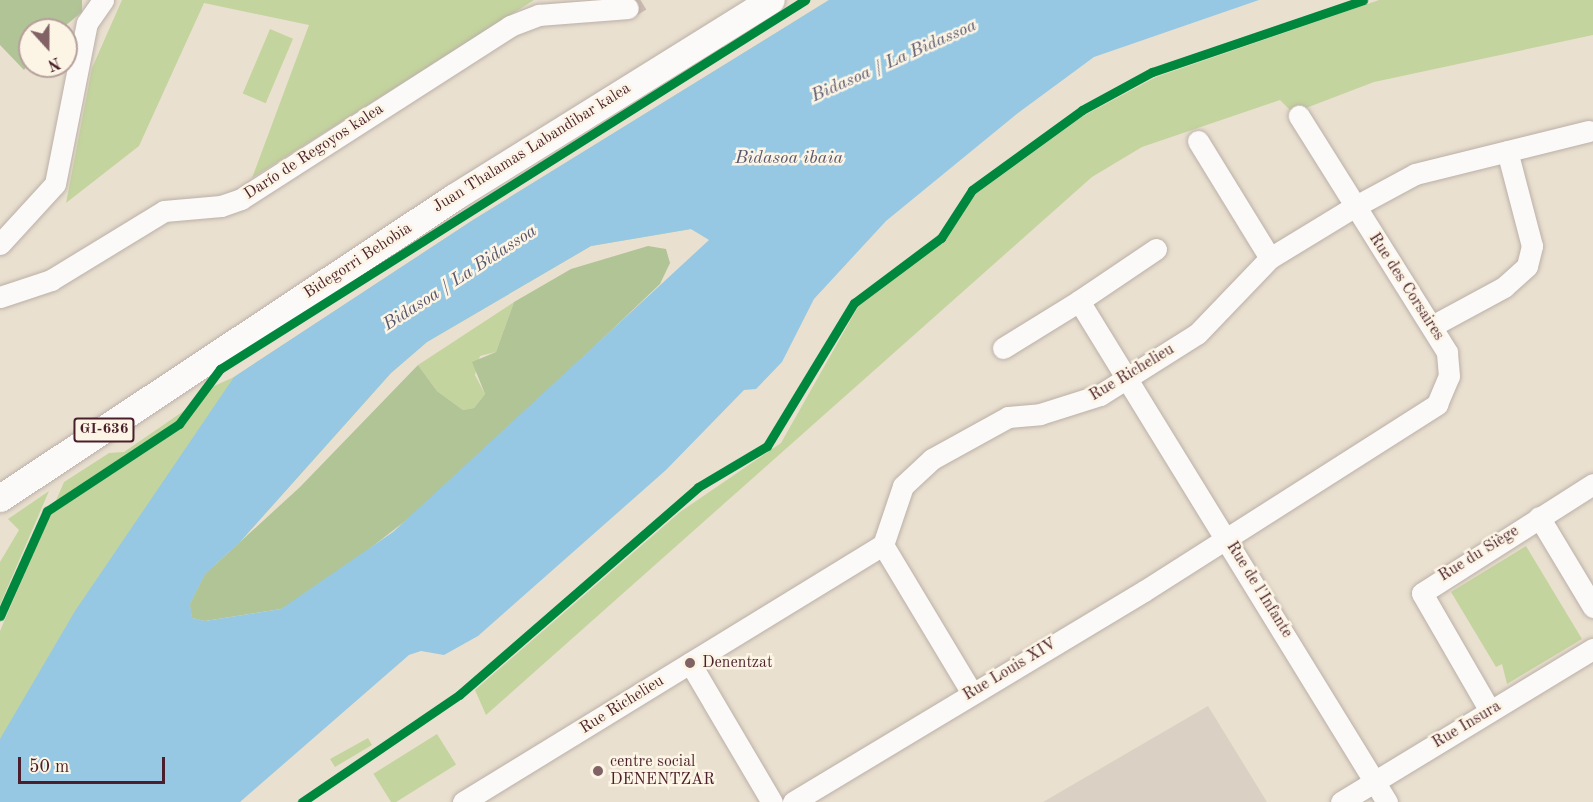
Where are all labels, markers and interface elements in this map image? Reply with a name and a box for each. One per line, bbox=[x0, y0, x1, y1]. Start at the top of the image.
water label: Bidasoa / La Bidassoa bbox=[808, 15, 980, 107]
north arrow bbox=[18, 18, 78, 78]
text: N bbox=[45, 53, 62, 73]
street label: Juan Thalamas Labandibar kalea bbox=[430, 79, 634, 217]
street label: Darío de Regoyos kalea bbox=[241, 100, 387, 204]
water label: Bidasoa ibaia bbox=[735, 147, 843, 169]
street label: Bidegorri Behobia bbox=[300, 219, 416, 303]
water label: Bidasoa / La Bidassoa bbox=[379, 220, 541, 336]
street label: Rue des Corsaires bbox=[1364, 230, 1448, 344]
street label: Rue Richelieu bbox=[1086, 340, 1178, 406]
road number: GI-636 bbox=[72, 418, 136, 442]
street label: Rue du Siège bbox=[1435, 522, 1523, 586]
street label: Rue de l'Infante bbox=[1222, 538, 1296, 642]
street label: Rue Louis XIV bbox=[960, 635, 1060, 705]
place label: Denentzat bbox=[702, 653, 773, 673]
marker: Denentzat bbox=[683, 656, 697, 670]
street label: Rue Richelieu bbox=[577, 672, 667, 738]
street label: Rue Insura bbox=[1429, 697, 1505, 753]
scale bar bbox=[21, 745, 168, 783]
place label: centre social DENENTZAR bbox=[610, 752, 715, 790]
text: 50 m bbox=[29, 758, 69, 776]
marker: centre social DENENTZAR bbox=[591, 764, 605, 778]

